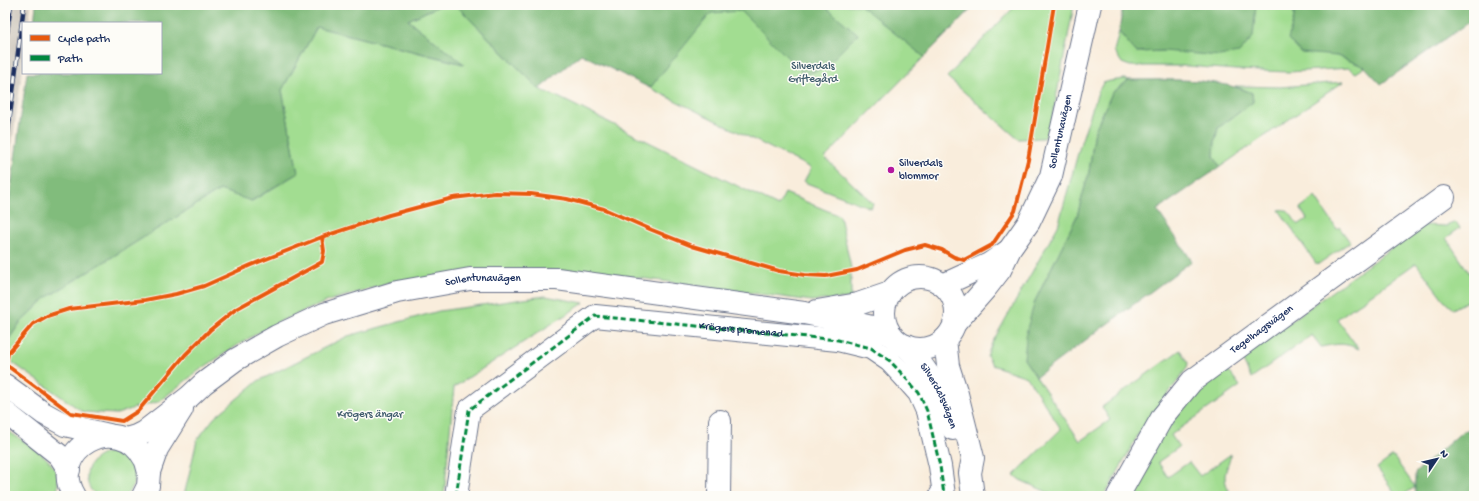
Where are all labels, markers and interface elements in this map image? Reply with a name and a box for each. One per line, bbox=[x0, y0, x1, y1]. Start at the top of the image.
legend bbox=[22, 22, 162, 74]
text: Cycle path bbox=[58, 33, 111, 47]
text: Path bbox=[57, 53, 83, 67]
park label: Silverdals Griftegård bbox=[788, 61, 839, 86]
street label: Sollentunavägen bbox=[1047, 93, 1076, 170]
place label: Silverdals blommor bbox=[899, 158, 943, 183]
marker: Silverdals blommor bbox=[886, 165, 896, 175]
street label: Sollentunavägen bbox=[444, 273, 521, 289]
street label: Tegelhagsvägen bbox=[1228, 302, 1296, 357]
street label: Krögers promenad bbox=[698, 320, 785, 341]
street label: Silverdalsvägen bbox=[917, 361, 959, 431]
park label: Krögers ängar bbox=[337, 409, 404, 421]
north arrow bbox=[1417, 439, 1457, 479]
text: N bbox=[1437, 448, 1451, 461]

